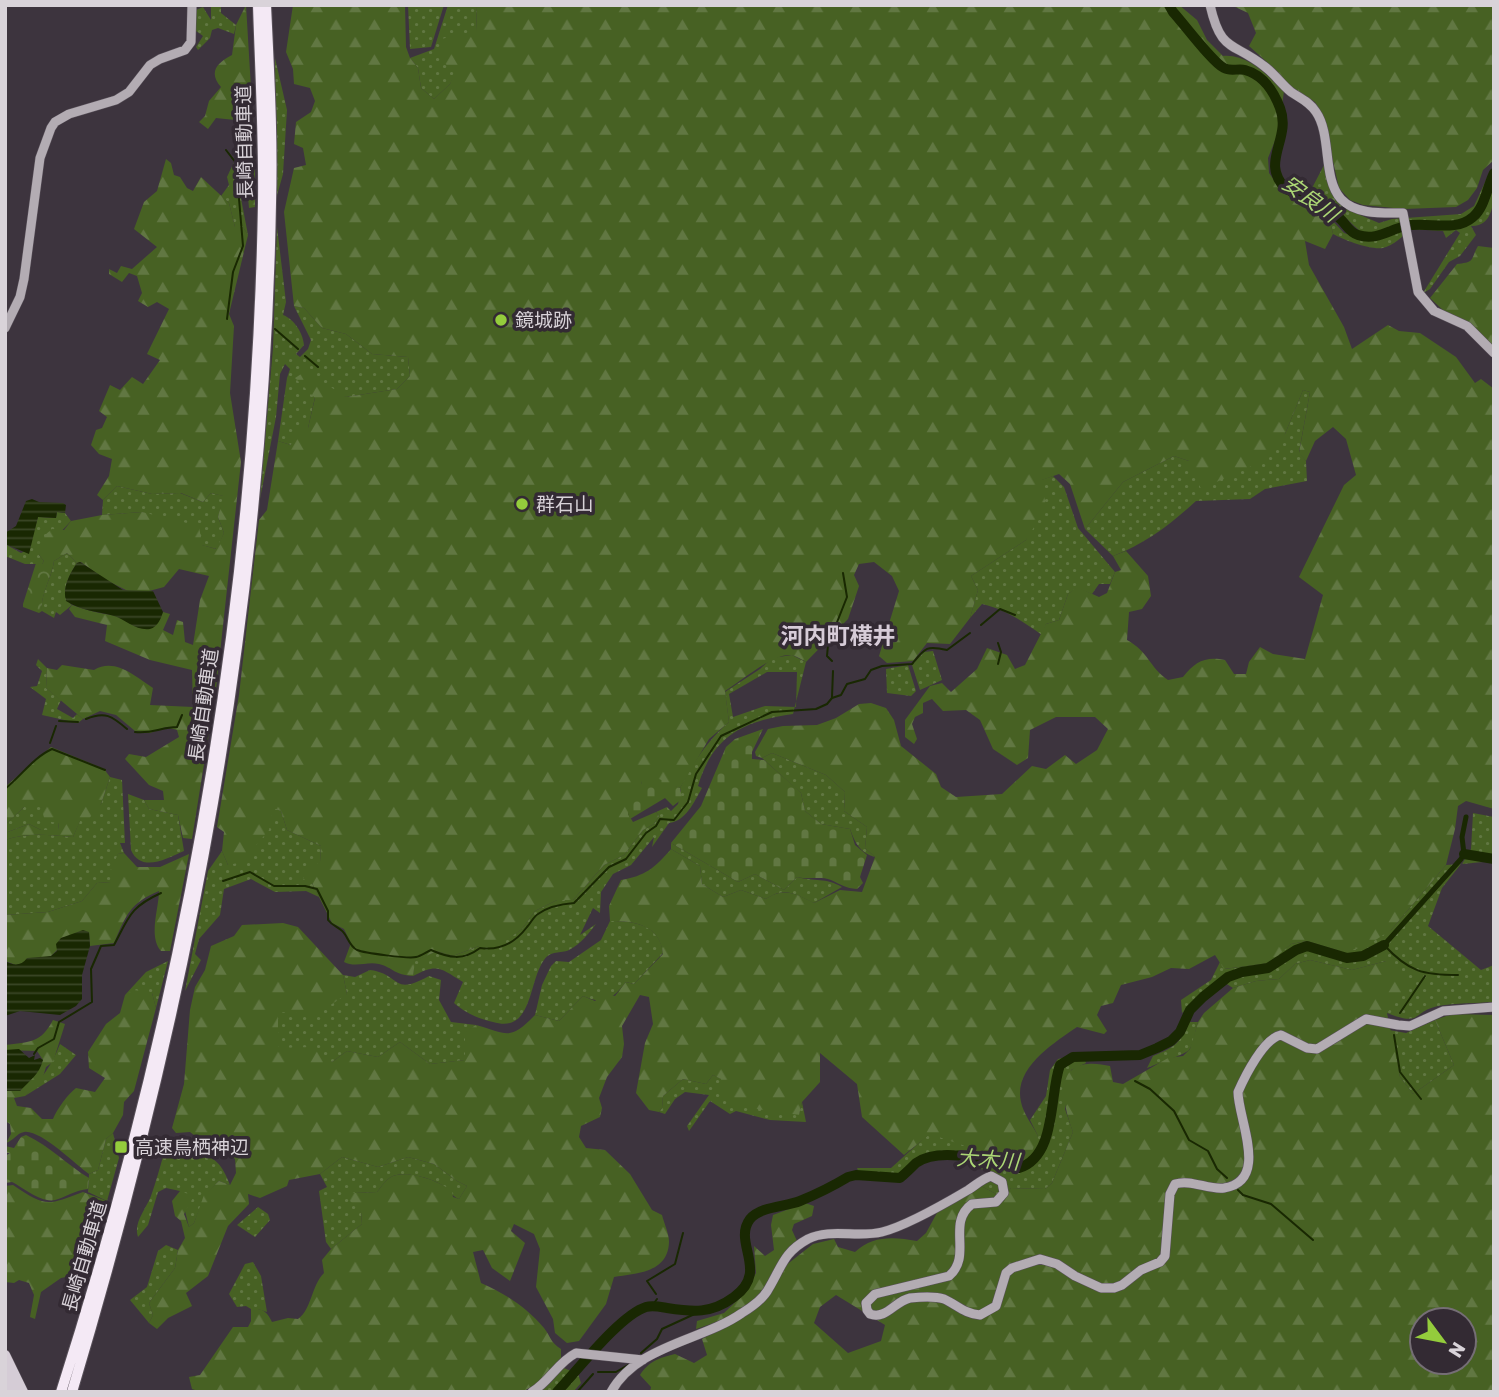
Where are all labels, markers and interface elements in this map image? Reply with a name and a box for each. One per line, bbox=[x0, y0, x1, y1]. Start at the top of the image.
street label: 長崎自動車道 bbox=[232, 85, 257, 199]
water label: 安良川 bbox=[1277, 170, 1345, 228]
place label: 鏡城跡 bbox=[515, 309, 572, 332]
marker: 鏡城跡 bbox=[493, 312, 509, 328]
place label: 群石山 bbox=[536, 493, 593, 516]
marker: 群石山 bbox=[514, 496, 530, 512]
district label: 河内町横井 bbox=[781, 622, 896, 650]
street label: 長崎自動車道 bbox=[184, 647, 223, 763]
place label: 高速鳥栖神辺 bbox=[135, 1136, 249, 1159]
marker: 高速鳥栖神辺 bbox=[113, 1139, 129, 1155]
water label: 大木川 bbox=[956, 1145, 1022, 1174]
street label: 長崎自動車道 bbox=[58, 1198, 111, 1314]
north arrow bbox=[1408, 1306, 1478, 1376]
text: N bbox=[1444, 1338, 1470, 1362]

